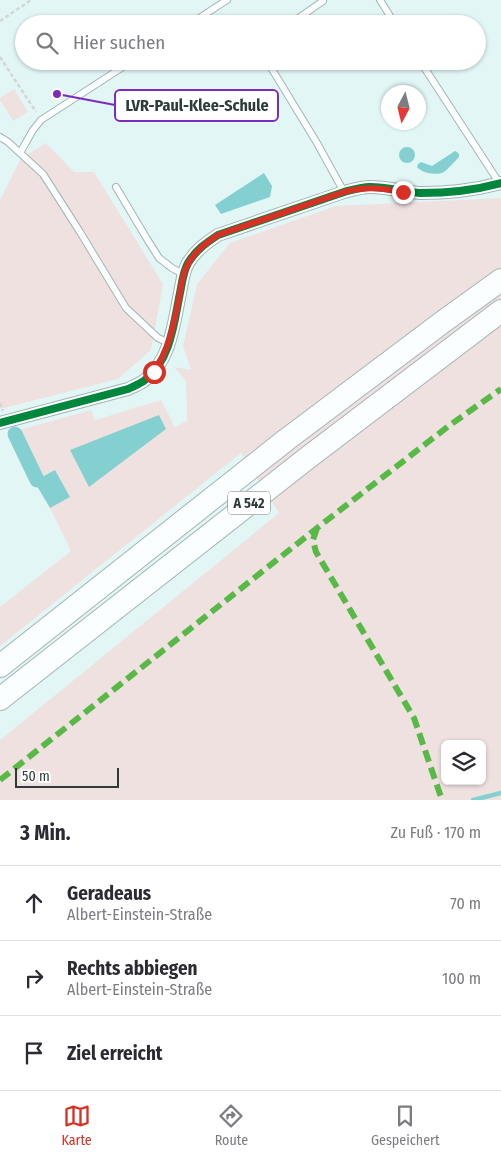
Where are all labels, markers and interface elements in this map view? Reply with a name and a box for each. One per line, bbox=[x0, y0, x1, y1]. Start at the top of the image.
search box bbox=[15, 15, 486, 70]
icon: search bbox=[33, 29, 61, 57]
text: Hier suchen bbox=[73, 31, 165, 54]
north arrow bbox=[381, 85, 426, 130]
callout: LVR-Paul-Klee-Schule bbox=[115, 90, 278, 121]
text: LVR-Paul-Klee-Schule bbox=[125, 96, 269, 115]
route end bbox=[392, 181, 415, 204]
route start bbox=[143, 361, 166, 384]
road number: A 542 bbox=[228, 492, 270, 514]
map controls bbox=[441, 740, 486, 785]
button: layers bbox=[441, 740, 486, 785]
scale bar bbox=[15, 765, 119, 788]
text: 50 m bbox=[22, 768, 50, 785]
text: 3 Min. bbox=[20, 820, 71, 846]
text: Zu Fuß · 170 m bbox=[390, 823, 481, 842]
text: Geradeaus bbox=[67, 882, 151, 905]
icon: ahead bbox=[20, 889, 48, 917]
text: 70 m bbox=[450, 894, 481, 913]
text: Albert-Einstein-Straße bbox=[67, 905, 212, 924]
text: Rechts abbiegen bbox=[67, 957, 197, 980]
icon: right bbox=[20, 964, 48, 992]
text: 100 m bbox=[442, 969, 481, 988]
text: Albert-Einstein-Straße bbox=[67, 980, 212, 999]
icon: arrive bbox=[20, 1039, 48, 1067]
text: Ziel erreicht bbox=[67, 1042, 163, 1065]
tab: Karte bbox=[61, 1102, 92, 1149]
tab: Route bbox=[215, 1102, 248, 1149]
tab: Gespeichert bbox=[371, 1102, 440, 1149]

